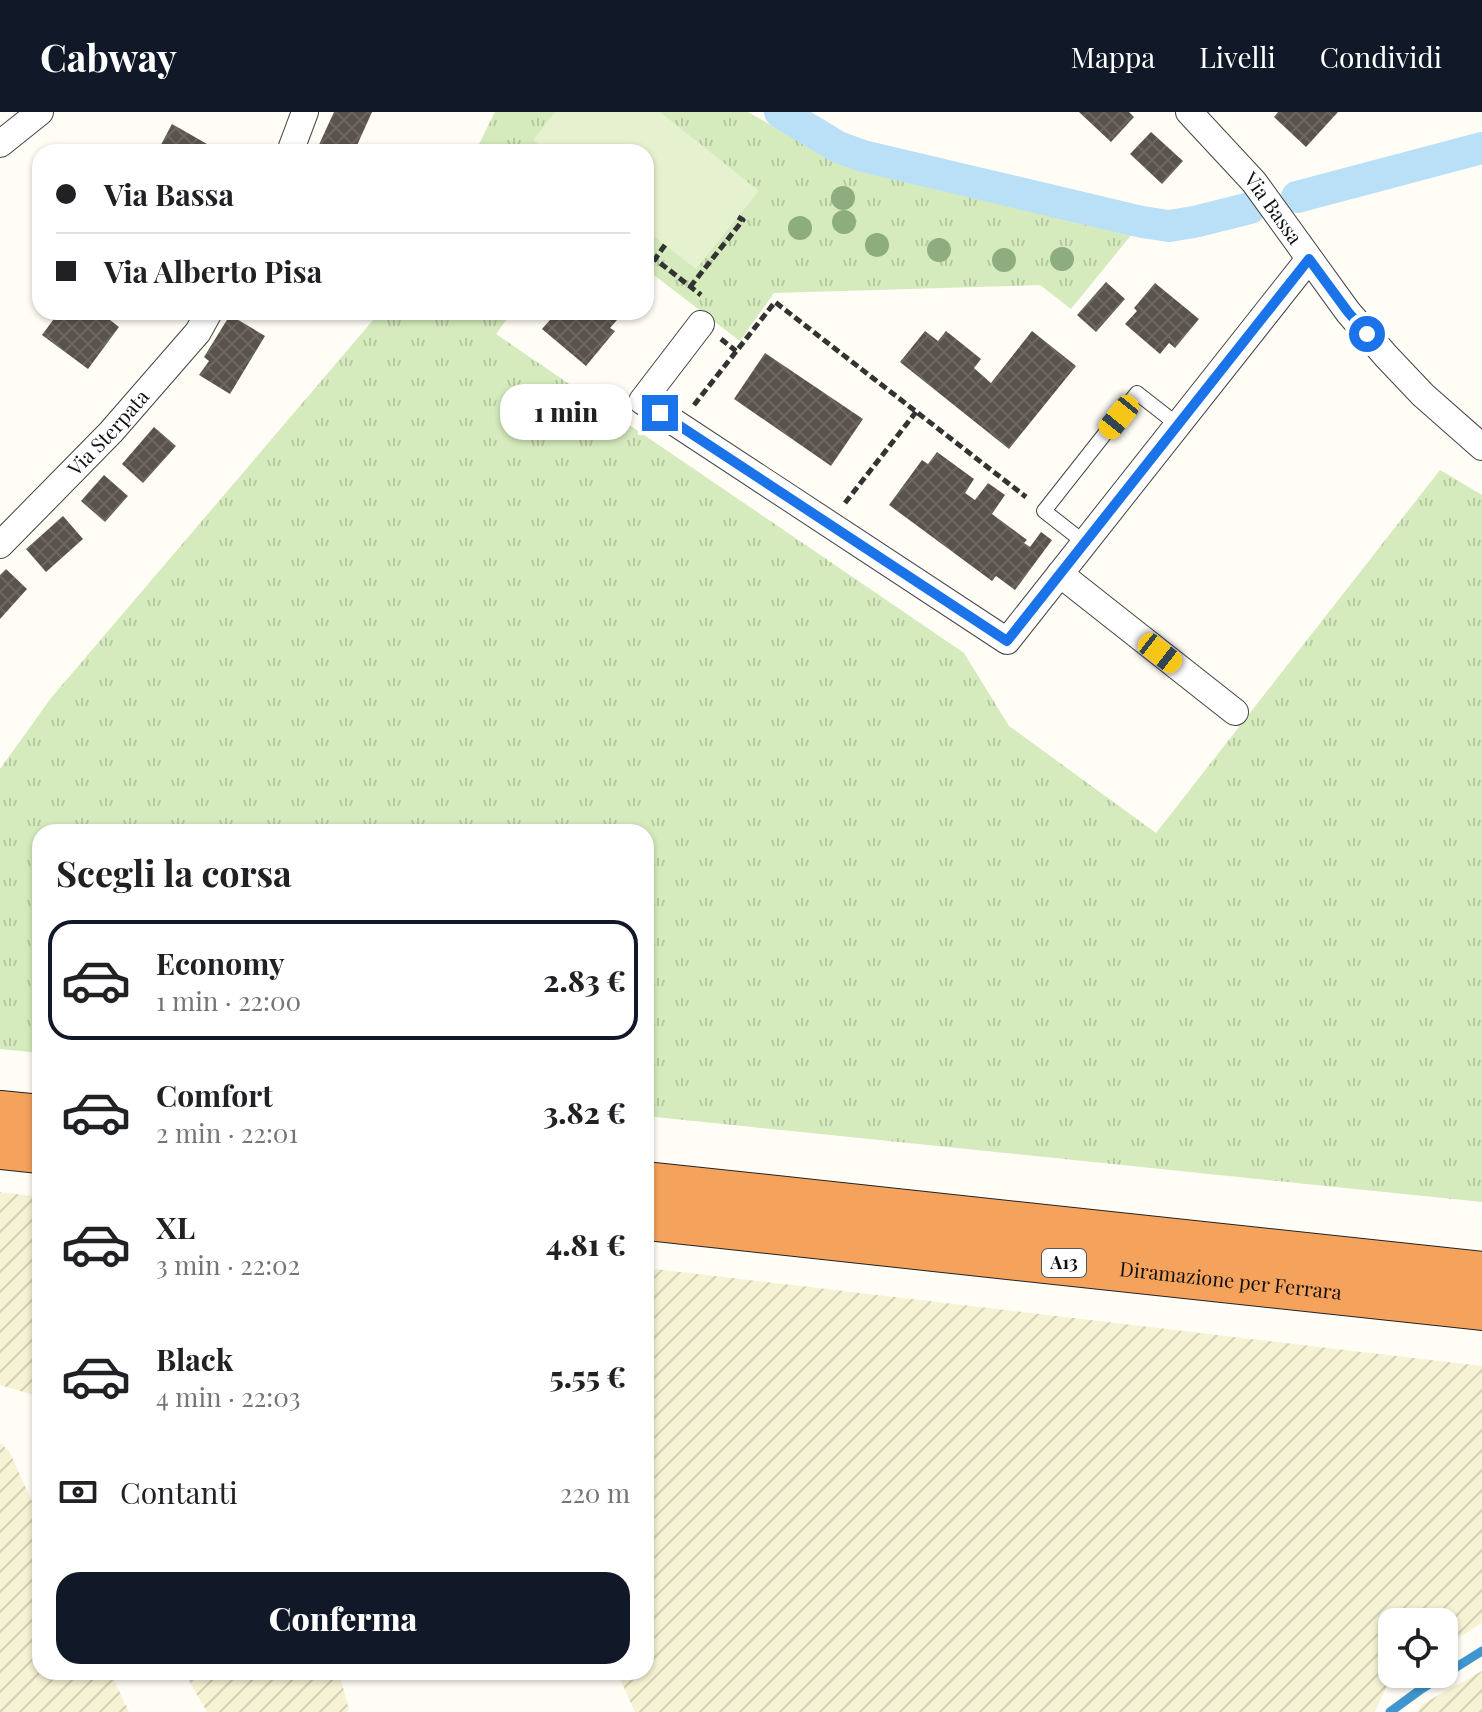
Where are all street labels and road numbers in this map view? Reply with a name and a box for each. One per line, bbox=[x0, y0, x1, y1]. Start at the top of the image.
street label: Via Bassa bbox=[1238, 164, 1310, 249]
street label: Via Sterpata bbox=[60, 383, 154, 481]
road number: A13 bbox=[1042, 1249, 1086, 1277]
street label: Diramazione per Ferrara bbox=[1118, 1254, 1343, 1305]

